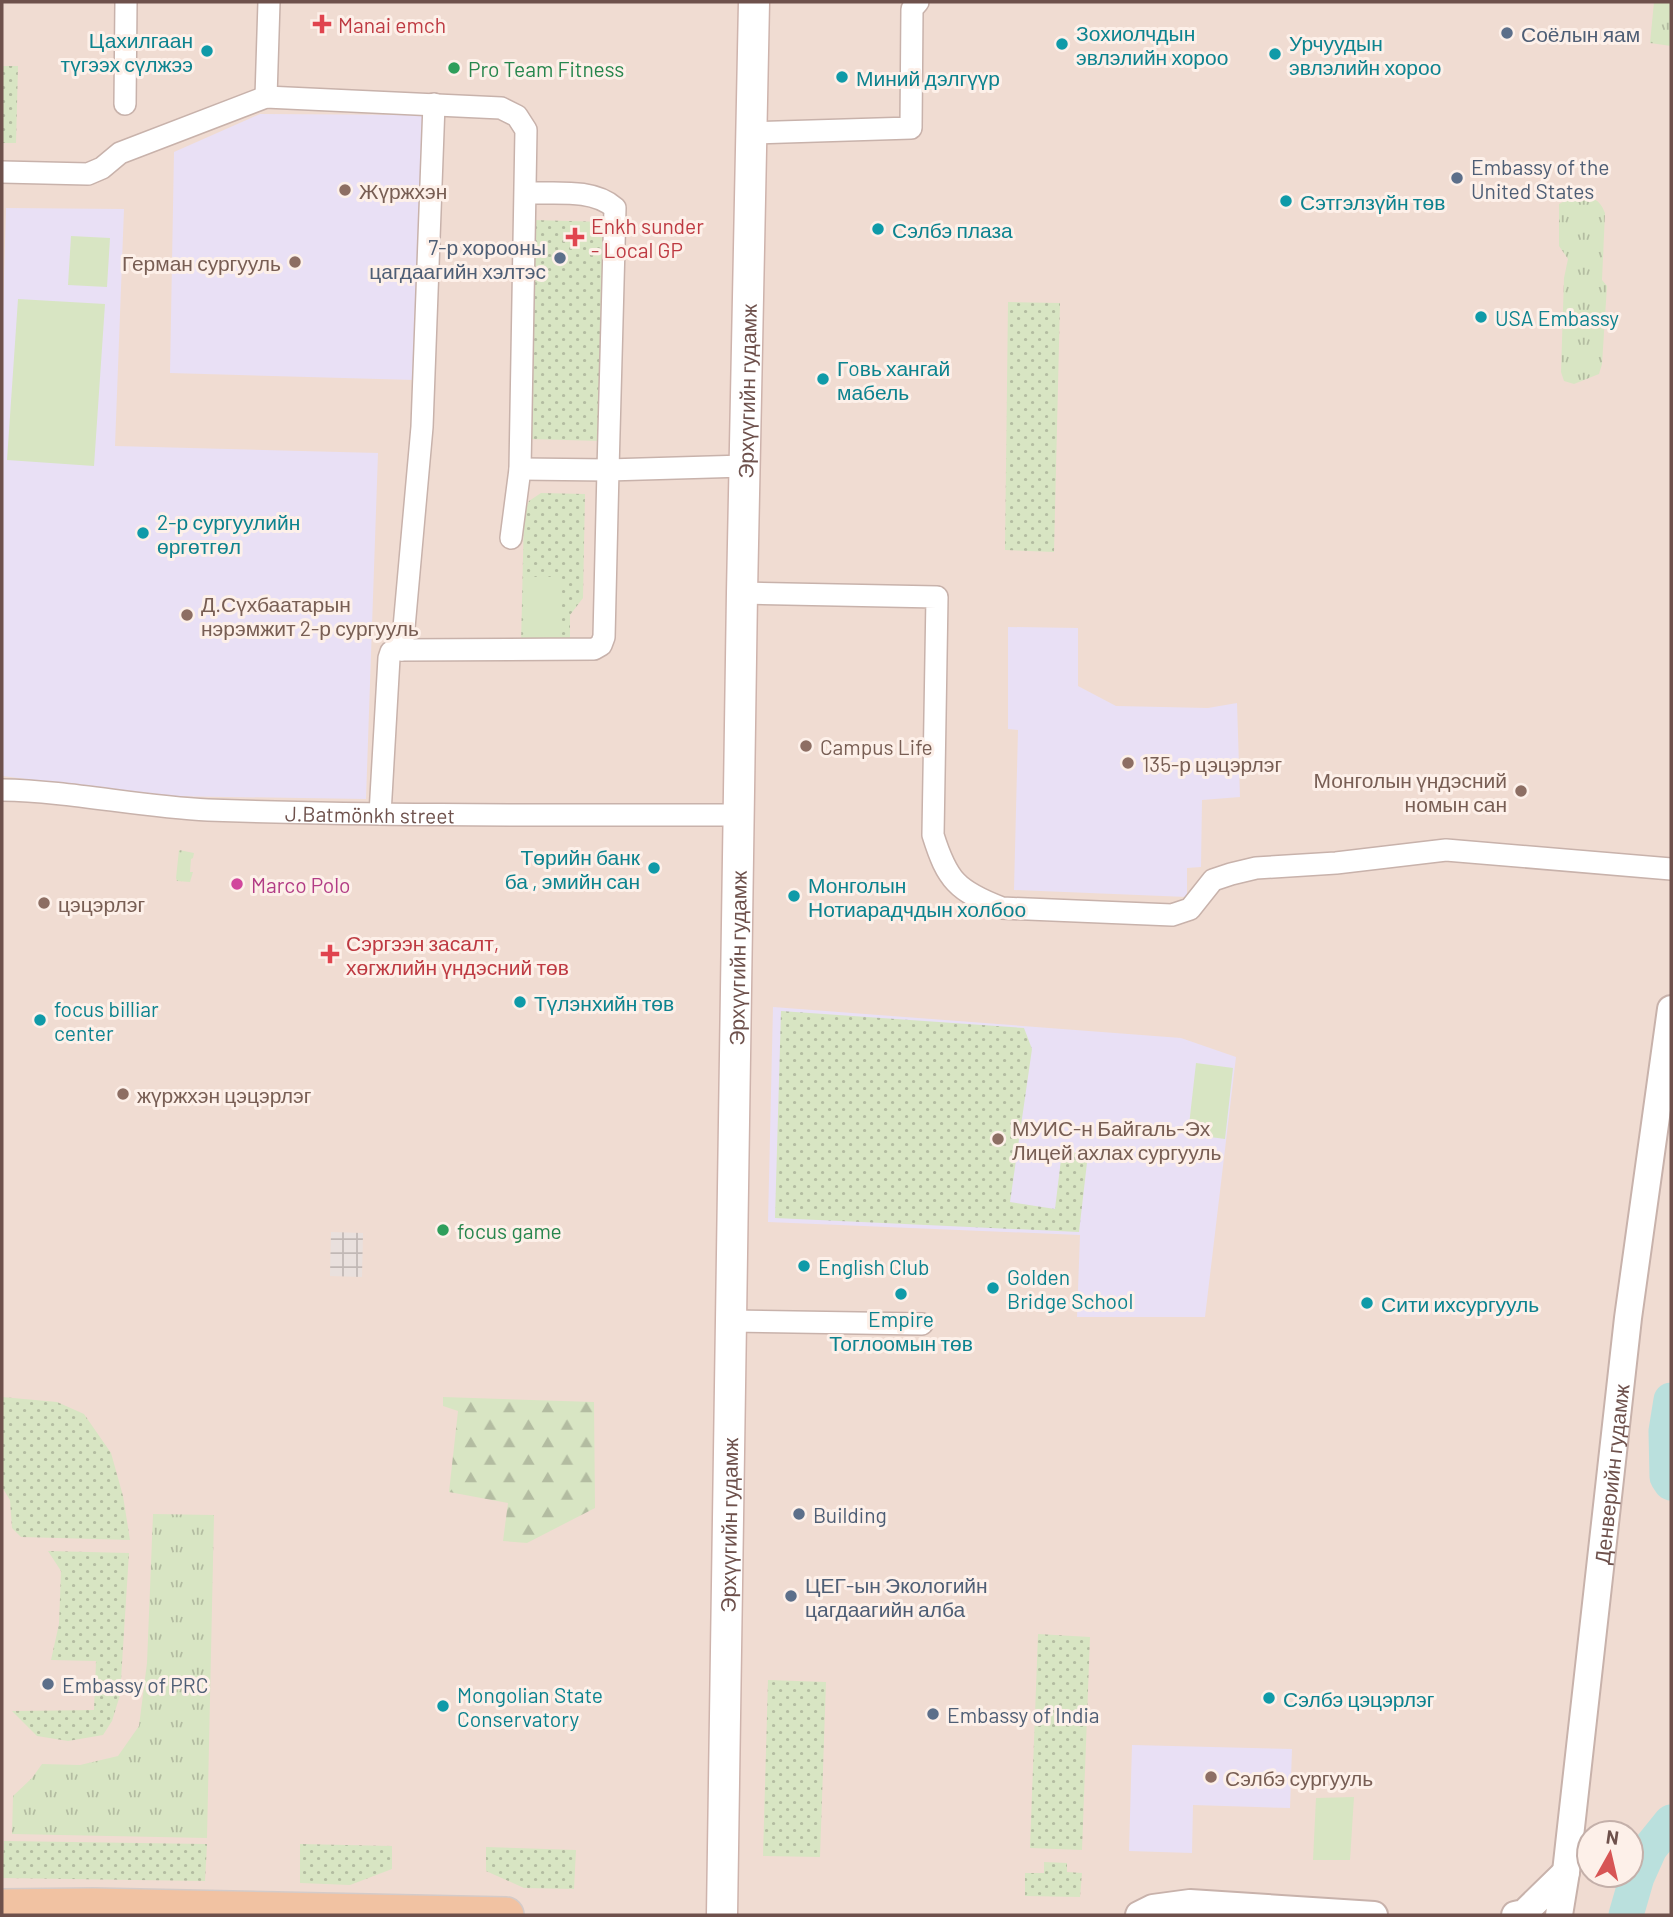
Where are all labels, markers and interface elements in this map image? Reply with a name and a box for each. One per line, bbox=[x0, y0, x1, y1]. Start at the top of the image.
place label: Manai emch bbox=[338, 12, 446, 37]
marker: Manai emch bbox=[312, 14, 332, 34]
place label: Зохиолчдын эвлэлийн хороо bbox=[1076, 20, 1228, 69]
place label: Соёлын яам bbox=[1521, 21, 1640, 46]
marker: Соёлын яам bbox=[1499, 25, 1515, 41]
place label: Цахилгаан түгээх сүлжээ bbox=[61, 27, 193, 76]
place label: Урчуудын эвлэлийн хороо bbox=[1289, 30, 1441, 79]
marker: Зохиолчдын эвлэлийн хороо bbox=[1054, 36, 1070, 52]
marker: Цахилгаан түгээх сүлжээ bbox=[199, 43, 215, 59]
marker: Урчуудын эвлэлийн хороо bbox=[1267, 46, 1283, 62]
place label: Pro Team Fitness bbox=[468, 56, 624, 81]
marker: Pro Team Fitness bbox=[446, 60, 462, 76]
place label: Миний дэлгүүр bbox=[856, 65, 1000, 90]
marker: Миний дэлгүүр bbox=[834, 69, 850, 85]
place label: Embassy of the United States bbox=[1471, 154, 1609, 203]
marker: Embassy of the United States bbox=[1449, 170, 1465, 186]
place label: Жүржхэн bbox=[359, 178, 447, 203]
marker: Жүржхэн bbox=[337, 182, 353, 198]
place label: Сэтгэлзүйн төв bbox=[1300, 189, 1445, 214]
marker: Сэтгэлзүйн төв bbox=[1278, 193, 1294, 209]
place label: Enkh sunder - Local GP bbox=[591, 213, 704, 262]
place label: Сэлбэ плаза bbox=[892, 217, 1013, 242]
marker: Сэлбэ плаза bbox=[870, 221, 886, 237]
marker: Enkh sunder - Local GP bbox=[565, 227, 585, 247]
place label: 7-р хорооны цагдаагийн хэлтэс bbox=[369, 234, 546, 283]
place label: Герман сургууль bbox=[122, 250, 281, 275]
marker: 7-р хорооны цагдаагийн хэлтэс bbox=[552, 250, 568, 266]
marker: Герман сургууль bbox=[287, 254, 303, 270]
street label: Эрхүүгийн гудамж bbox=[732, 303, 760, 479]
place label: USA Embassy bbox=[1495, 305, 1619, 330]
marker: USA Embassy bbox=[1473, 309, 1489, 325]
place label: Гoвь хангай мабель bbox=[837, 355, 950, 404]
marker: Гoвь хангай мабель bbox=[815, 371, 831, 387]
place label: 2-р сургуулийн өргөтгөл bbox=[157, 509, 300, 558]
marker: 2-р сургуулийн өргөтгөл bbox=[135, 525, 151, 541]
place label: Д.Сүхбаатарын нэрэмжит 2-р сургууль bbox=[201, 591, 419, 640]
marker: Д.Сүхбаатарын нэрэмжит 2-р сургууль bbox=[179, 607, 195, 623]
place label: Campus Life bbox=[820, 734, 933, 759]
marker: Campus Life bbox=[798, 738, 814, 754]
place label: 135-р цэцэрлэг bbox=[1142, 751, 1283, 776]
marker: 135-р цэцэрлэг bbox=[1120, 755, 1136, 771]
place label: Монголын үндэсний номын сан bbox=[1314, 767, 1507, 816]
marker: Монголын үндэсний номын сан bbox=[1513, 783, 1529, 799]
street label: J.Batmönkh street bbox=[285, 800, 455, 827]
place label: Төрийн банк ба , эмийн сан bbox=[505, 844, 641, 893]
marker: Төрийн банк ба , эмийн сан bbox=[646, 860, 662, 876]
street label: Эрхүүгийн гудамж bbox=[723, 870, 750, 1046]
place label: Marco Polo bbox=[251, 872, 351, 897]
place label: Монголын Нотиарадчдын холбоо bbox=[808, 872, 1026, 921]
marker: Marco Polo bbox=[229, 876, 245, 892]
marker: Монголын Нотиарадчдын холбоо bbox=[786, 888, 802, 904]
place label: цэцэрлэг bbox=[58, 891, 145, 916]
marker: цэцэрлэг bbox=[36, 895, 52, 911]
place label: Сэргээн засалт, хөгжлийн үндэсний төв bbox=[346, 930, 569, 979]
marker: Сэргээн засалт, хөгжлийн үндэсний төв bbox=[320, 944, 340, 964]
place label: Түлэнхийн төв bbox=[534, 990, 674, 1015]
marker: Түлэнхийн төв bbox=[512, 994, 528, 1010]
place label: focus billiar center bbox=[54, 996, 159, 1045]
marker: focus billiar center bbox=[32, 1012, 48, 1028]
place label: жүржхэн цэцэрлэг bbox=[137, 1082, 312, 1107]
marker: жүржхэн цэцэрлэг bbox=[115, 1086, 131, 1102]
place label: МУИС-н Байгаль-Эх Лицей ахлах сургууль bbox=[1012, 1115, 1222, 1164]
marker: МУИС-н Байгаль-Эх Лицей ахлах сургууль bbox=[990, 1131, 1006, 1147]
place label: focus game bbox=[457, 1218, 562, 1243]
marker: focus game bbox=[435, 1222, 451, 1238]
place label: English Club bbox=[818, 1254, 929, 1279]
marker: English Club bbox=[796, 1258, 812, 1274]
place label: Golden Bridge School bbox=[1007, 1264, 1133, 1313]
marker: Golden Bridge School bbox=[985, 1280, 1001, 1296]
marker: Empire Тоглоомын төв bbox=[893, 1286, 909, 1302]
place label: Сити ихсургууль bbox=[1381, 1291, 1539, 1316]
marker: Сити ихсургууль bbox=[1359, 1295, 1375, 1311]
place label: Empire Тоглоомын төв bbox=[829, 1306, 973, 1355]
street label: Денверийн гудамж bbox=[1588, 1383, 1633, 1565]
street label: Эрхүүгийн гудамж bbox=[714, 1437, 742, 1613]
place label: Building bbox=[813, 1502, 887, 1527]
marker: Building bbox=[791, 1506, 807, 1522]
place label: ЦЕГ-ын Экологийн цагдаагийн алба bbox=[805, 1572, 988, 1621]
marker: ЦЕГ-ын Экологийн цагдаагийн алба bbox=[783, 1588, 799, 1604]
place label: Embassy of PRC bbox=[62, 1672, 208, 1697]
marker: Embassy of PRC bbox=[40, 1676, 56, 1692]
place label: Mongolian State Conservatory bbox=[457, 1682, 603, 1731]
place label: Сэлбэ цэцэрлэг bbox=[1283, 1686, 1435, 1711]
marker: Сэлбэ цэцэрлэг bbox=[1261, 1690, 1277, 1706]
marker: Mongolian State Conservatory bbox=[435, 1698, 451, 1714]
place label: Embassy of India bbox=[947, 1702, 1100, 1727]
marker: Embassy of India bbox=[925, 1706, 941, 1722]
place label: Сэлбэ сургууль bbox=[1225, 1765, 1373, 1790]
marker: Сэлбэ сургууль bbox=[1203, 1769, 1219, 1785]
north arrow bbox=[1575, 1819, 1645, 1889]
text: N bbox=[1605, 1824, 1620, 1849]

